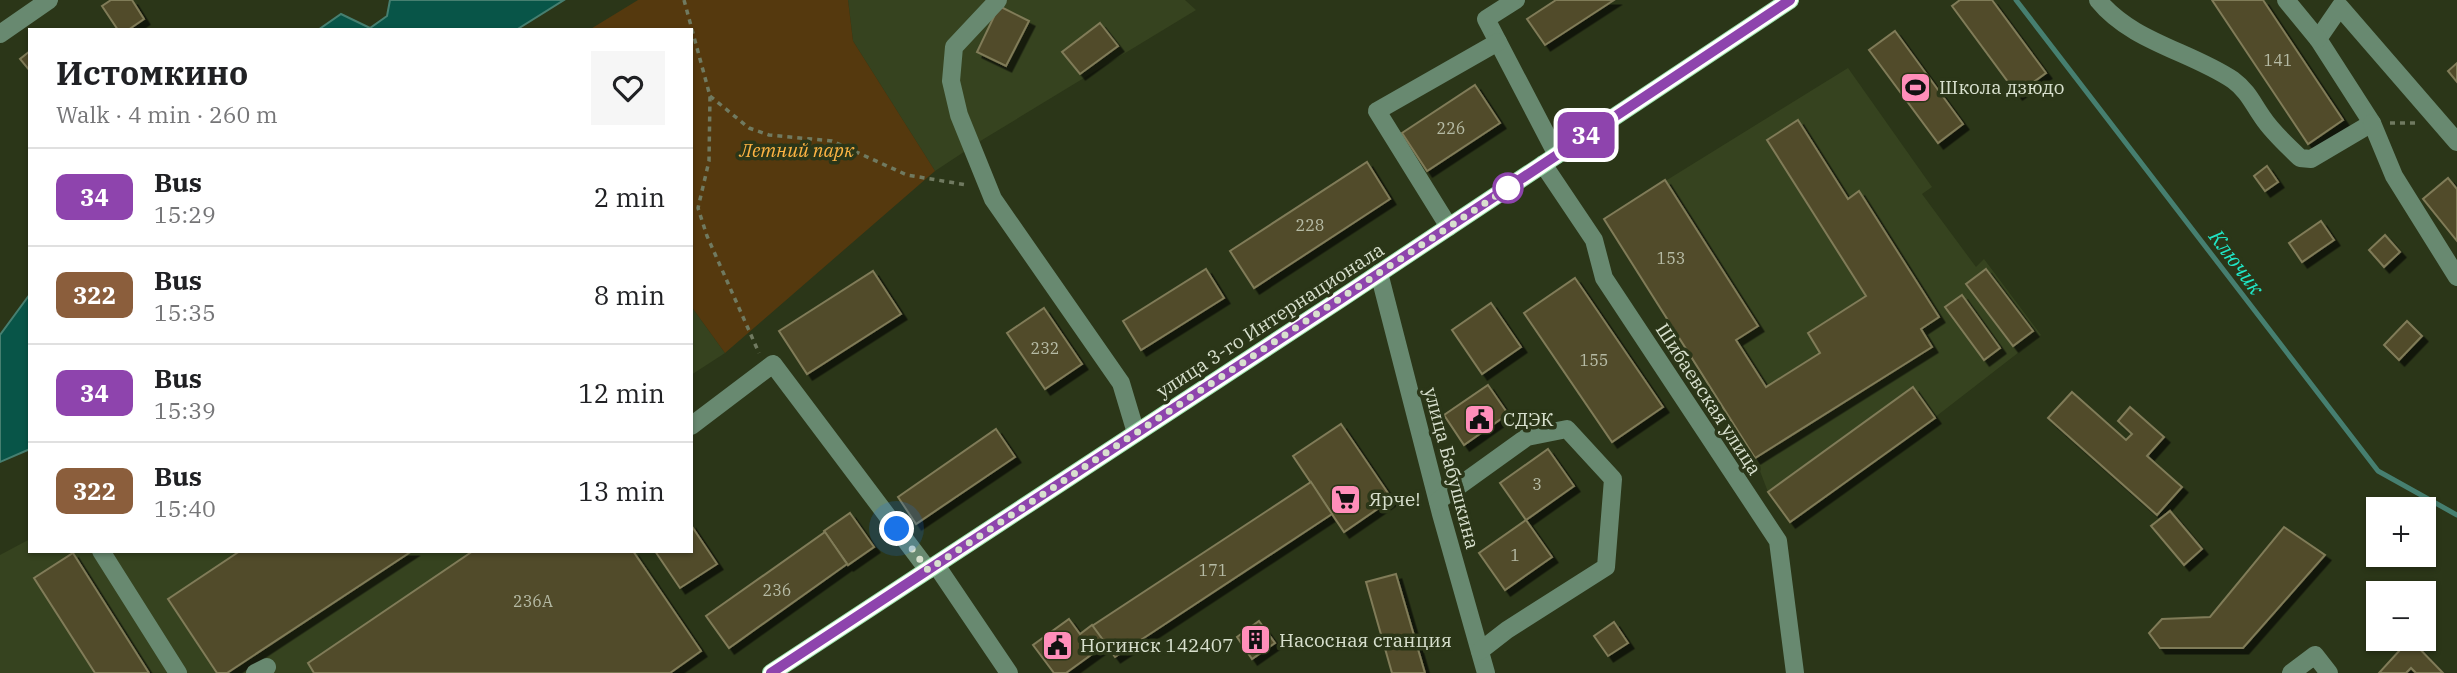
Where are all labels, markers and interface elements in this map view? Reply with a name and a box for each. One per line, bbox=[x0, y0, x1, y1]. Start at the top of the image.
house number: 141 bbox=[2264, 50, 2292, 70]
text: Истомкино bbox=[56, 51, 248, 94]
button: heart bbox=[591, 51, 665, 125]
sports icon: Школа дзюдо bbox=[1899, 70, 1933, 104]
place label: Школа дзюдо bbox=[1939, 75, 2064, 99]
text: Walk · 4 min · 260 m bbox=[56, 99, 278, 129]
line badge: 34 bbox=[1554, 112, 1618, 158]
house number: 226 bbox=[1437, 118, 1465, 138]
text: 34 bbox=[1572, 119, 1600, 151]
park label: Летний парк bbox=[739, 138, 855, 162]
text: Bus bbox=[154, 165, 202, 199]
unlabelled marker bbox=[1493, 173, 1523, 203]
text: 2 min bbox=[594, 180, 665, 214]
text: 34 bbox=[80, 181, 109, 213]
text: 15:29 bbox=[154, 199, 216, 229]
house number: 228 bbox=[1296, 215, 1324, 235]
water label: Ключик bbox=[2203, 223, 2271, 301]
street label: улица 3-го Интернационала bbox=[1152, 237, 1388, 403]
house number: 153 bbox=[1657, 248, 1685, 268]
text: Bus bbox=[154, 263, 202, 297]
text: 8 min bbox=[594, 278, 665, 312]
text: 322 bbox=[73, 279, 116, 311]
text: 15:35 bbox=[154, 297, 216, 327]
street label: Шибаевская улица bbox=[1651, 318, 1767, 480]
house number: 232 bbox=[1031, 338, 1059, 358]
house number: 155 bbox=[1580, 350, 1608, 370]
text: Bus bbox=[154, 361, 202, 395]
text: 12 min bbox=[578, 376, 665, 410]
text: 34 bbox=[80, 377, 109, 409]
street label: улица Бабушкина bbox=[1419, 385, 1485, 551]
text: 15:39 bbox=[154, 395, 216, 425]
public building icon: СДЭК bbox=[1463, 402, 1497, 436]
place label: СДЭК bbox=[1503, 407, 1554, 431]
text: Bus bbox=[154, 459, 202, 493]
text: 13 min bbox=[578, 474, 665, 508]
house number: 3 bbox=[1532, 474, 1542, 494]
text: 322 bbox=[73, 475, 116, 507]
supermarket icon: Ярче! bbox=[1329, 482, 1363, 516]
place label: Ярче! bbox=[1369, 487, 1421, 511]
text: 15:40 bbox=[154, 493, 216, 523]
map controls bbox=[2366, 497, 2436, 651]
button: + bbox=[2366, 497, 2436, 567]
your location bbox=[879, 511, 914, 546]
house number: 1 bbox=[1510, 545, 1520, 565]
house number: 171 bbox=[1199, 560, 1227, 580]
house number: 236 bbox=[763, 580, 791, 600]
button: − bbox=[2366, 581, 2436, 651]
house number: 236А bbox=[513, 591, 553, 611]
building icon: Насосная станция bbox=[1239, 623, 1273, 657]
public building icon: Ногинск 142407 bbox=[1040, 628, 1074, 662]
place label: Насосная станция bbox=[1279, 628, 1452, 652]
place label: Ногинск 142407 bbox=[1080, 633, 1234, 657]

